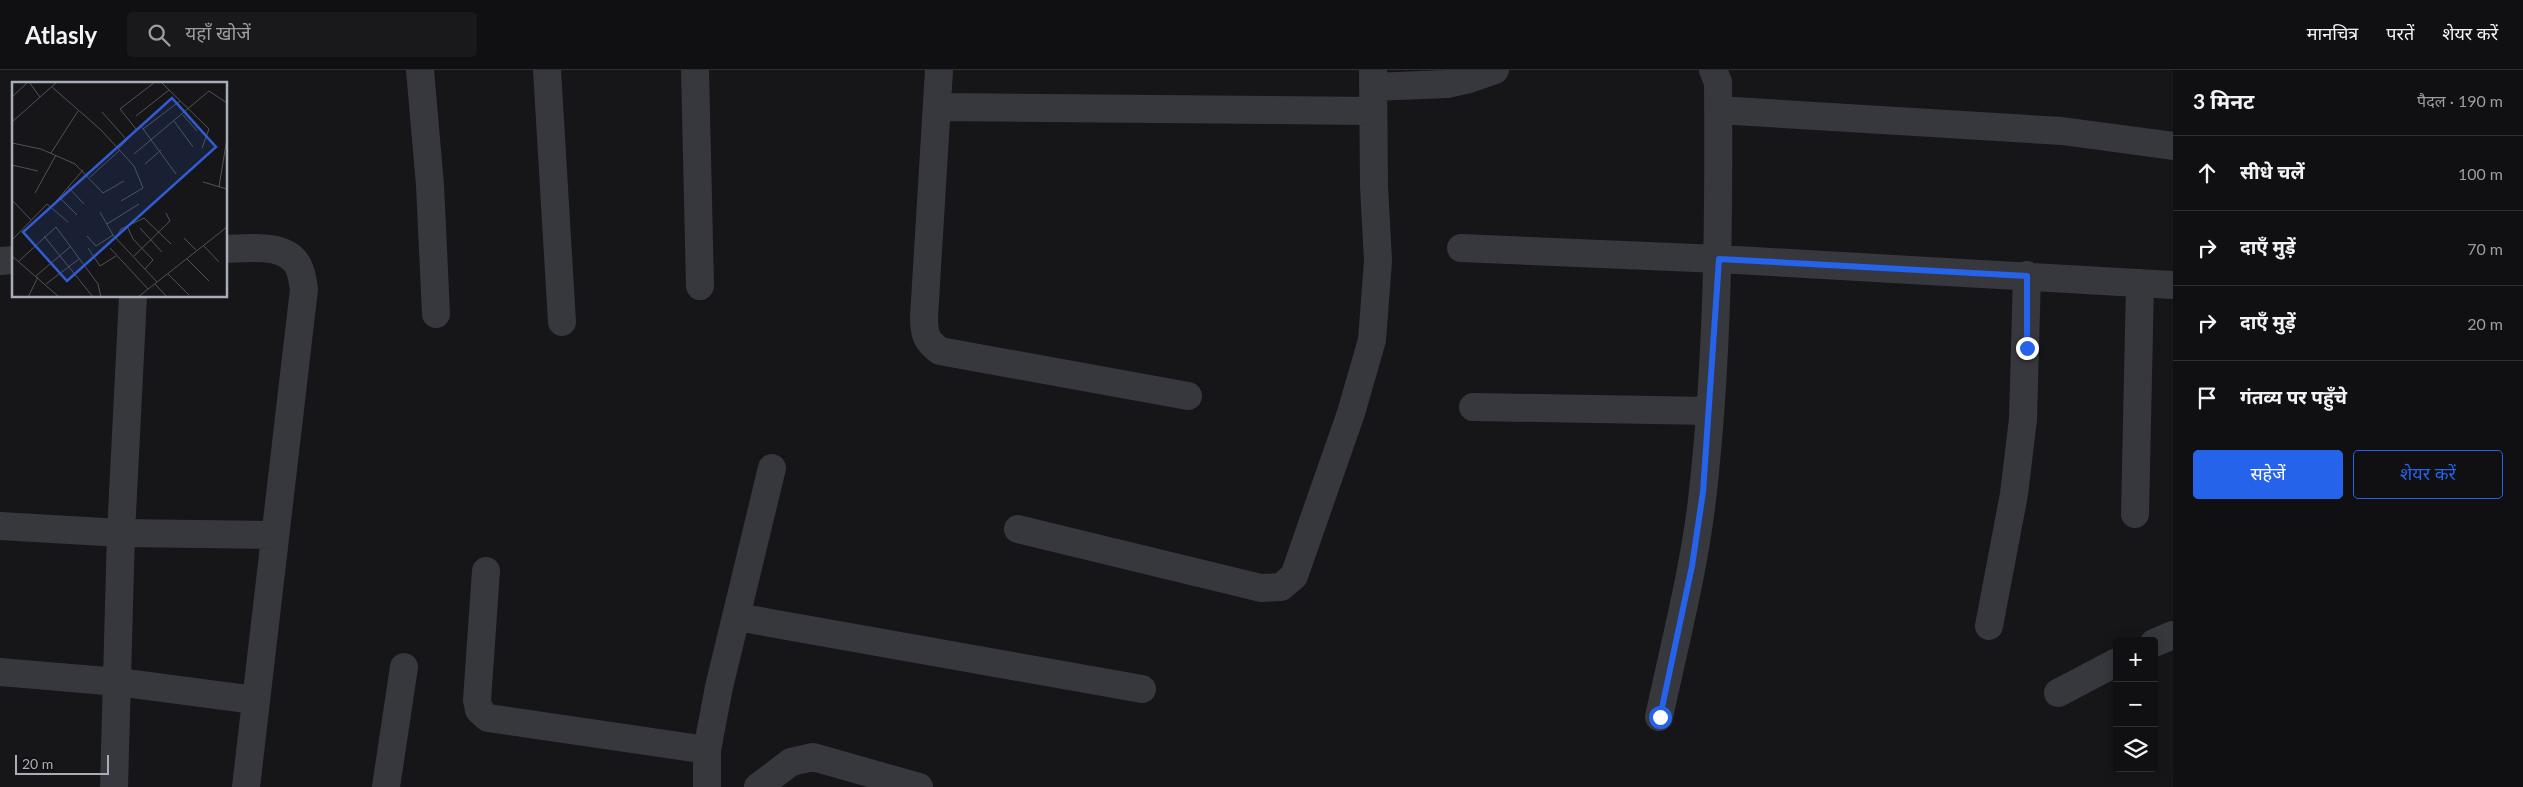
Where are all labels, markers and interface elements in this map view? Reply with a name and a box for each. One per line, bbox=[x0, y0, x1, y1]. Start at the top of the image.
search box bbox=[127, 12, 477, 57]
text: Atlasly bbox=[25, 20, 97, 49]
icon: search bbox=[145, 21, 173, 49]
text: यहाँ खोजें bbox=[185, 21, 251, 44]
text: मानचित्र bbox=[2307, 22, 2358, 44]
text: परतें bbox=[2386, 22, 2414, 44]
text: शेयर करें bbox=[2442, 22, 2498, 44]
inset map bbox=[12, 82, 228, 298]
text: 3 मिनट bbox=[2193, 88, 2254, 113]
text: पैदल · 190 m bbox=[2417, 91, 2503, 110]
icon: ahead bbox=[2193, 159, 2221, 187]
text: सीधे चलें bbox=[2240, 160, 2305, 183]
text: 100 m bbox=[2458, 164, 2503, 183]
icon: right bbox=[2193, 234, 2221, 262]
text: दाएँ मुड़ें bbox=[2240, 235, 2296, 258]
text: 70 m bbox=[2467, 239, 2503, 258]
icon: right bbox=[2193, 309, 2221, 337]
text: दाएँ मुड़ें bbox=[2240, 310, 2296, 333]
text: 20 m bbox=[2467, 314, 2503, 333]
route end bbox=[2016, 337, 2039, 360]
icon: arrive bbox=[2193, 384, 2221, 412]
text: गंतव्य पर पहुँचे bbox=[2240, 385, 2347, 408]
button: सहेजें bbox=[2193, 450, 2343, 499]
button: शेयर करें bbox=[2353, 450, 2503, 499]
map controls bbox=[2113, 637, 2158, 772]
button: + bbox=[2113, 637, 2158, 682]
button: − bbox=[2113, 682, 2158, 727]
route start bbox=[1649, 706, 1672, 729]
button: layers bbox=[2113, 727, 2158, 772]
scale bar bbox=[15, 752, 109, 775]
text: 20 m bbox=[22, 755, 53, 772]

